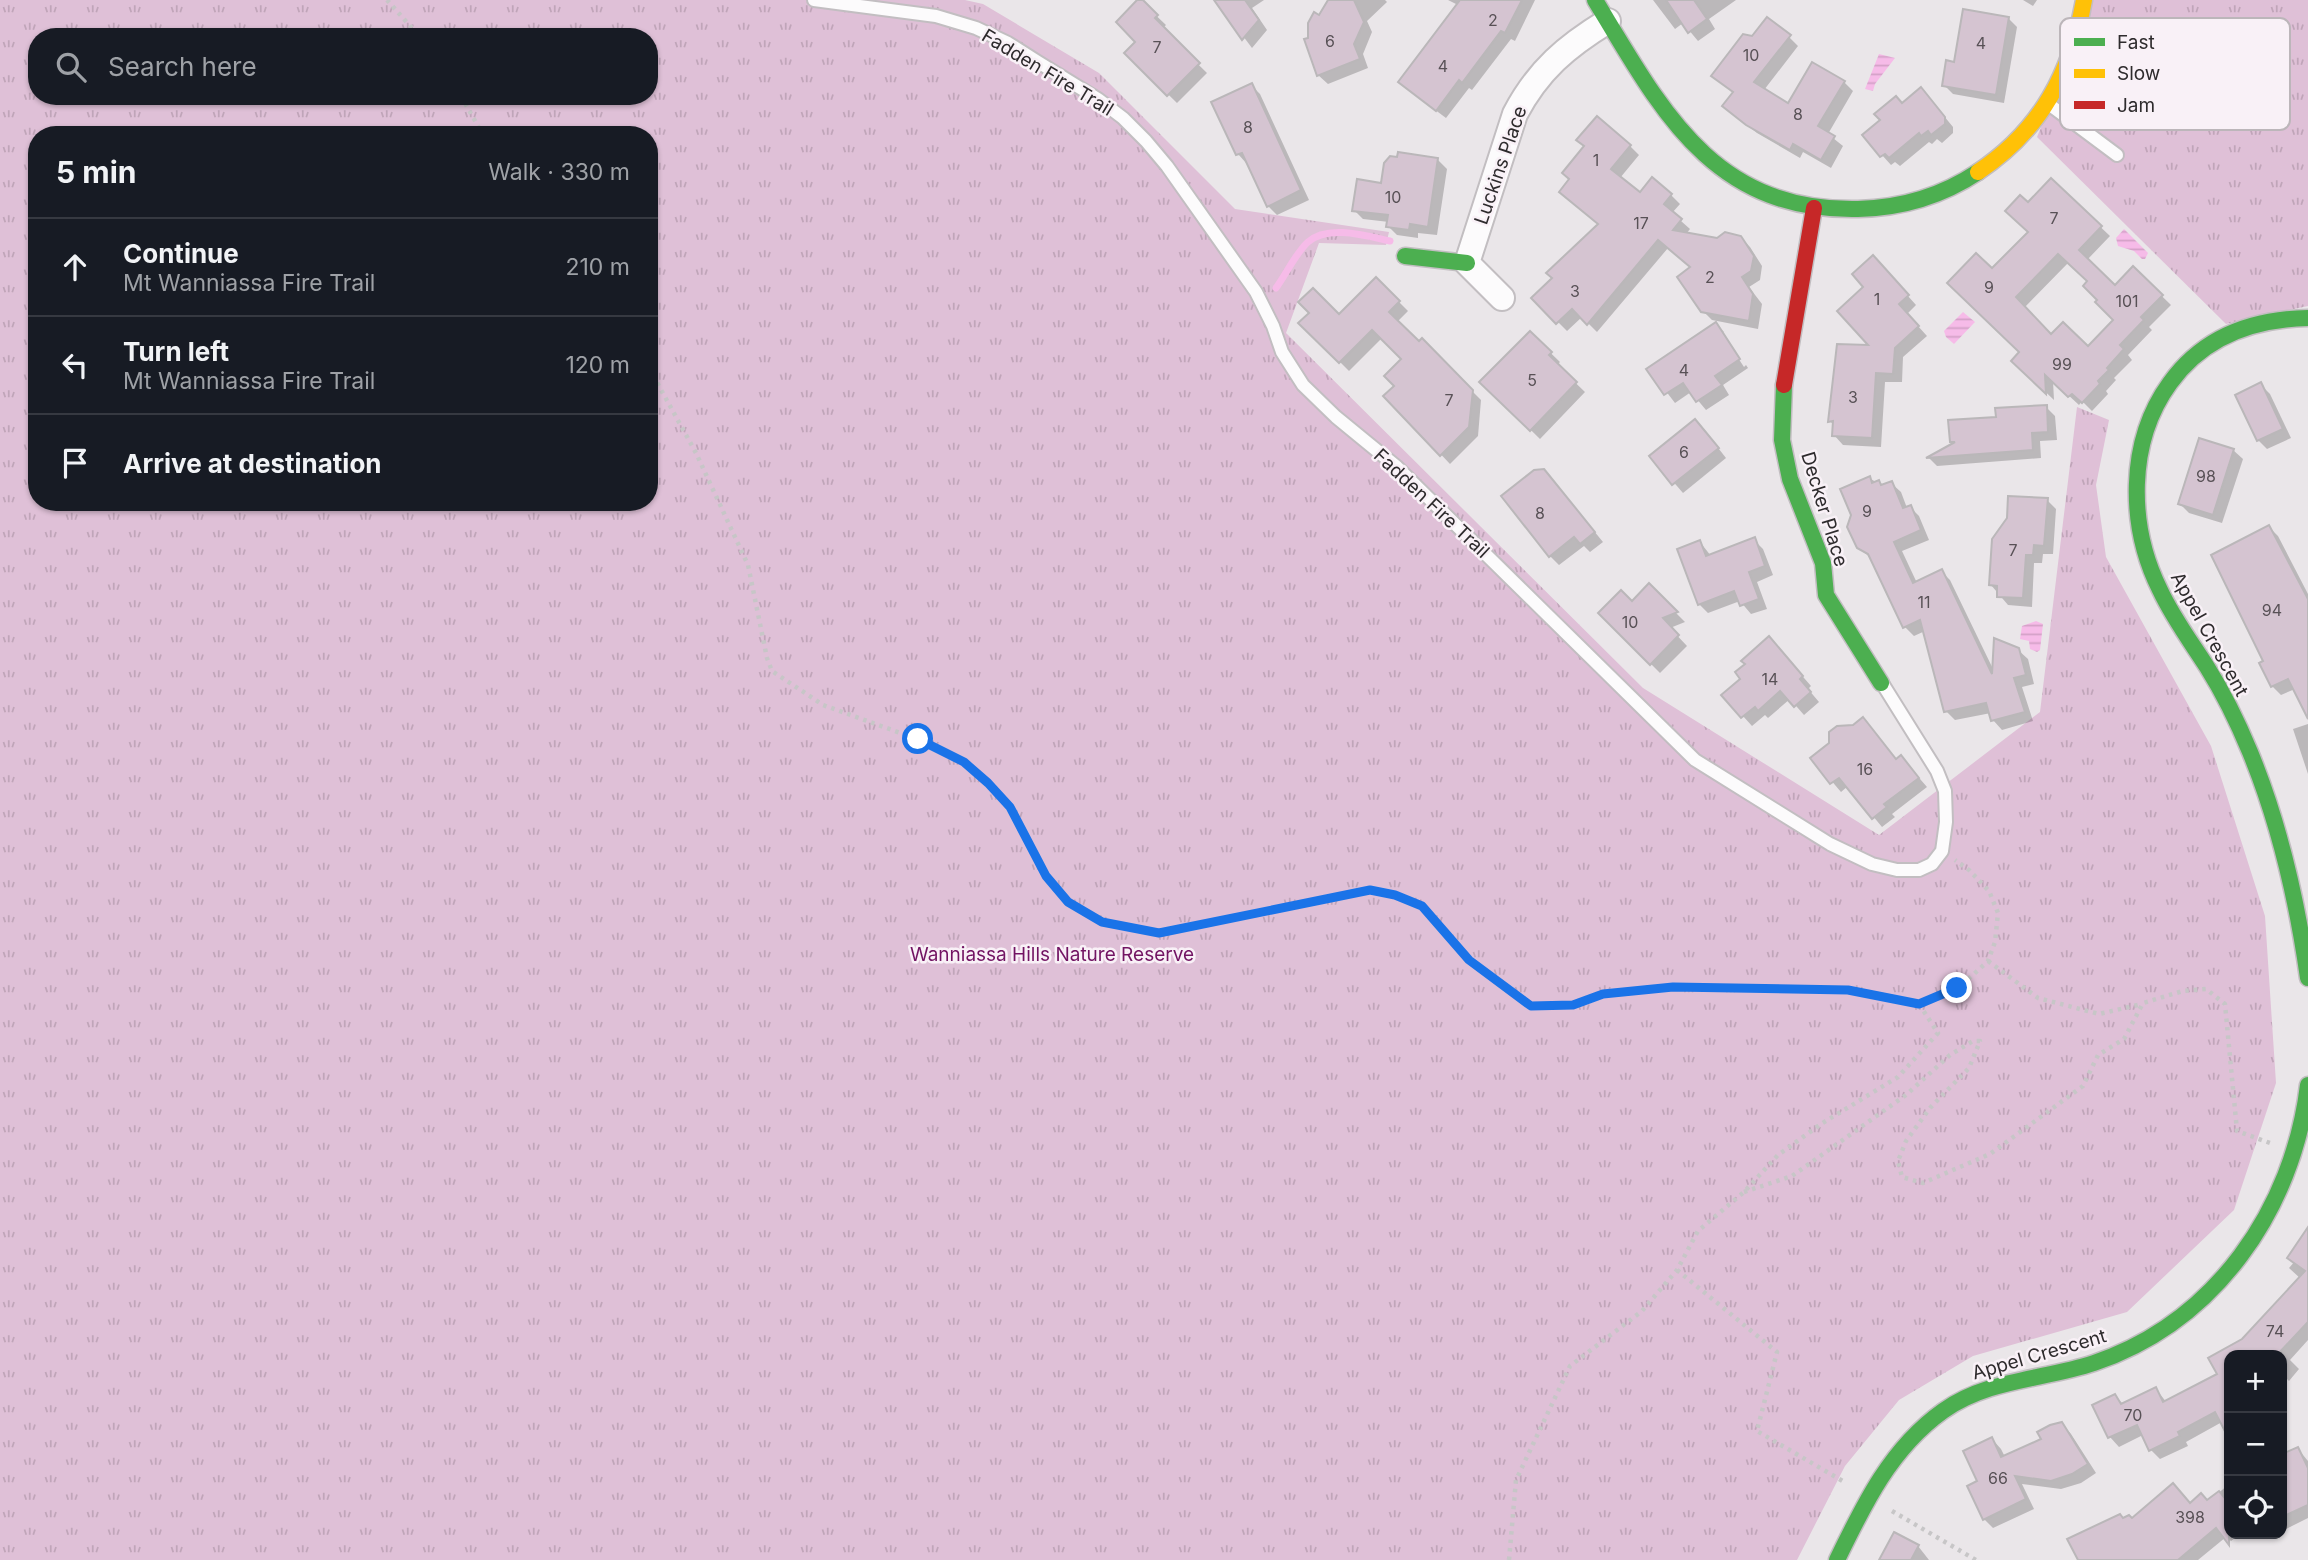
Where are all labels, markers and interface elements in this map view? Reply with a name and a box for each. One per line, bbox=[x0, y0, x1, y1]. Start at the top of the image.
house number: 2 bbox=[1488, 10, 1498, 30]
legend bbox=[2060, 18, 2290, 130]
street label: Fadden Fire Trail bbox=[978, 24, 1118, 121]
search box bbox=[28, 28, 658, 105]
house number: 6 bbox=[1325, 31, 1335, 51]
text: Fast bbox=[2117, 31, 2155, 54]
house number: 4 bbox=[1976, 33, 1986, 53]
house number: 7 bbox=[1152, 37, 1162, 57]
house number: 10 bbox=[1743, 45, 1759, 65]
icon: search bbox=[52, 48, 90, 86]
text: Search here bbox=[108, 51, 257, 82]
house number: 4 bbox=[1438, 56, 1448, 76]
text: Slow bbox=[2117, 62, 2160, 85]
text: Jam bbox=[2117, 94, 2155, 117]
street label: Luckins Place bbox=[1469, 103, 1531, 227]
house number: 8 bbox=[1793, 104, 1803, 124]
house number: 8 bbox=[1243, 117, 1253, 137]
house number: 1 bbox=[1593, 150, 1599, 170]
text: 5 min bbox=[56, 154, 136, 190]
text: Walk · 330 m bbox=[488, 158, 630, 186]
house number: 10 bbox=[1385, 187, 1401, 207]
house number: 7 bbox=[2049, 208, 2059, 228]
house number: 17 bbox=[1633, 213, 1649, 233]
text: Continue bbox=[123, 238, 239, 269]
icon: ahead bbox=[56, 248, 94, 286]
text: 210 m bbox=[565, 253, 630, 281]
house number: 2 bbox=[1705, 267, 1715, 287]
text: Mt Wanniassa Fire Trail bbox=[123, 269, 375, 297]
house number: 9 bbox=[1984, 277, 1994, 297]
house number: 3 bbox=[1570, 281, 1580, 301]
house number: 1 bbox=[1874, 289, 1880, 309]
house number: 101 bbox=[2115, 291, 2139, 311]
text: Turn left bbox=[123, 336, 229, 367]
icon: left bbox=[56, 346, 94, 384]
text: 120 m bbox=[565, 351, 630, 379]
house number: 99 bbox=[2052, 354, 2072, 374]
house number: 4 bbox=[1679, 360, 1689, 380]
text: Mt Wanniassa Fire Trail bbox=[123, 367, 375, 395]
house number: 5 bbox=[1527, 370, 1537, 390]
house number: 3 bbox=[1848, 387, 1858, 407]
house number: 7 bbox=[1444, 390, 1454, 410]
house number: 6 bbox=[1679, 442, 1689, 462]
icon: arrive bbox=[56, 444, 94, 482]
street label: Fadden Fire Trail bbox=[1369, 444, 1494, 563]
text: Arrive at destination bbox=[123, 448, 382, 479]
street label: Decker Place bbox=[1796, 449, 1853, 569]
house number: 98 bbox=[2196, 466, 2216, 486]
house number: 9 bbox=[1862, 501, 1872, 521]
house number: 8 bbox=[1535, 503, 1545, 523]
house number: 7 bbox=[2008, 540, 2018, 560]
street label: Appel Crescent bbox=[2166, 568, 2253, 700]
house number: 11 bbox=[1917, 592, 1931, 612]
house number: 94 bbox=[2262, 600, 2282, 620]
house number: 10 bbox=[1622, 612, 1638, 632]
house number: 14 bbox=[1762, 669, 1778, 689]
route start bbox=[902, 723, 933, 754]
house number: 16 bbox=[1857, 759, 1873, 779]
park label: Wanniassa Hills Nature Reserve bbox=[910, 943, 1194, 966]
route end bbox=[1941, 972, 1972, 1003]
house number: 74 bbox=[2266, 1321, 2284, 1341]
street label: Appel Crescent bbox=[1969, 1324, 2109, 1385]
map controls bbox=[2224, 1350, 2287, 1539]
button: + bbox=[2224, 1350, 2287, 1413]
house number: 70 bbox=[2124, 1405, 2142, 1425]
button: − bbox=[2224, 1413, 2287, 1476]
house number: 66 bbox=[1988, 1468, 2008, 1488]
button: locate bbox=[2224, 1476, 2287, 1539]
house number: 398 bbox=[2175, 1507, 2205, 1527]

